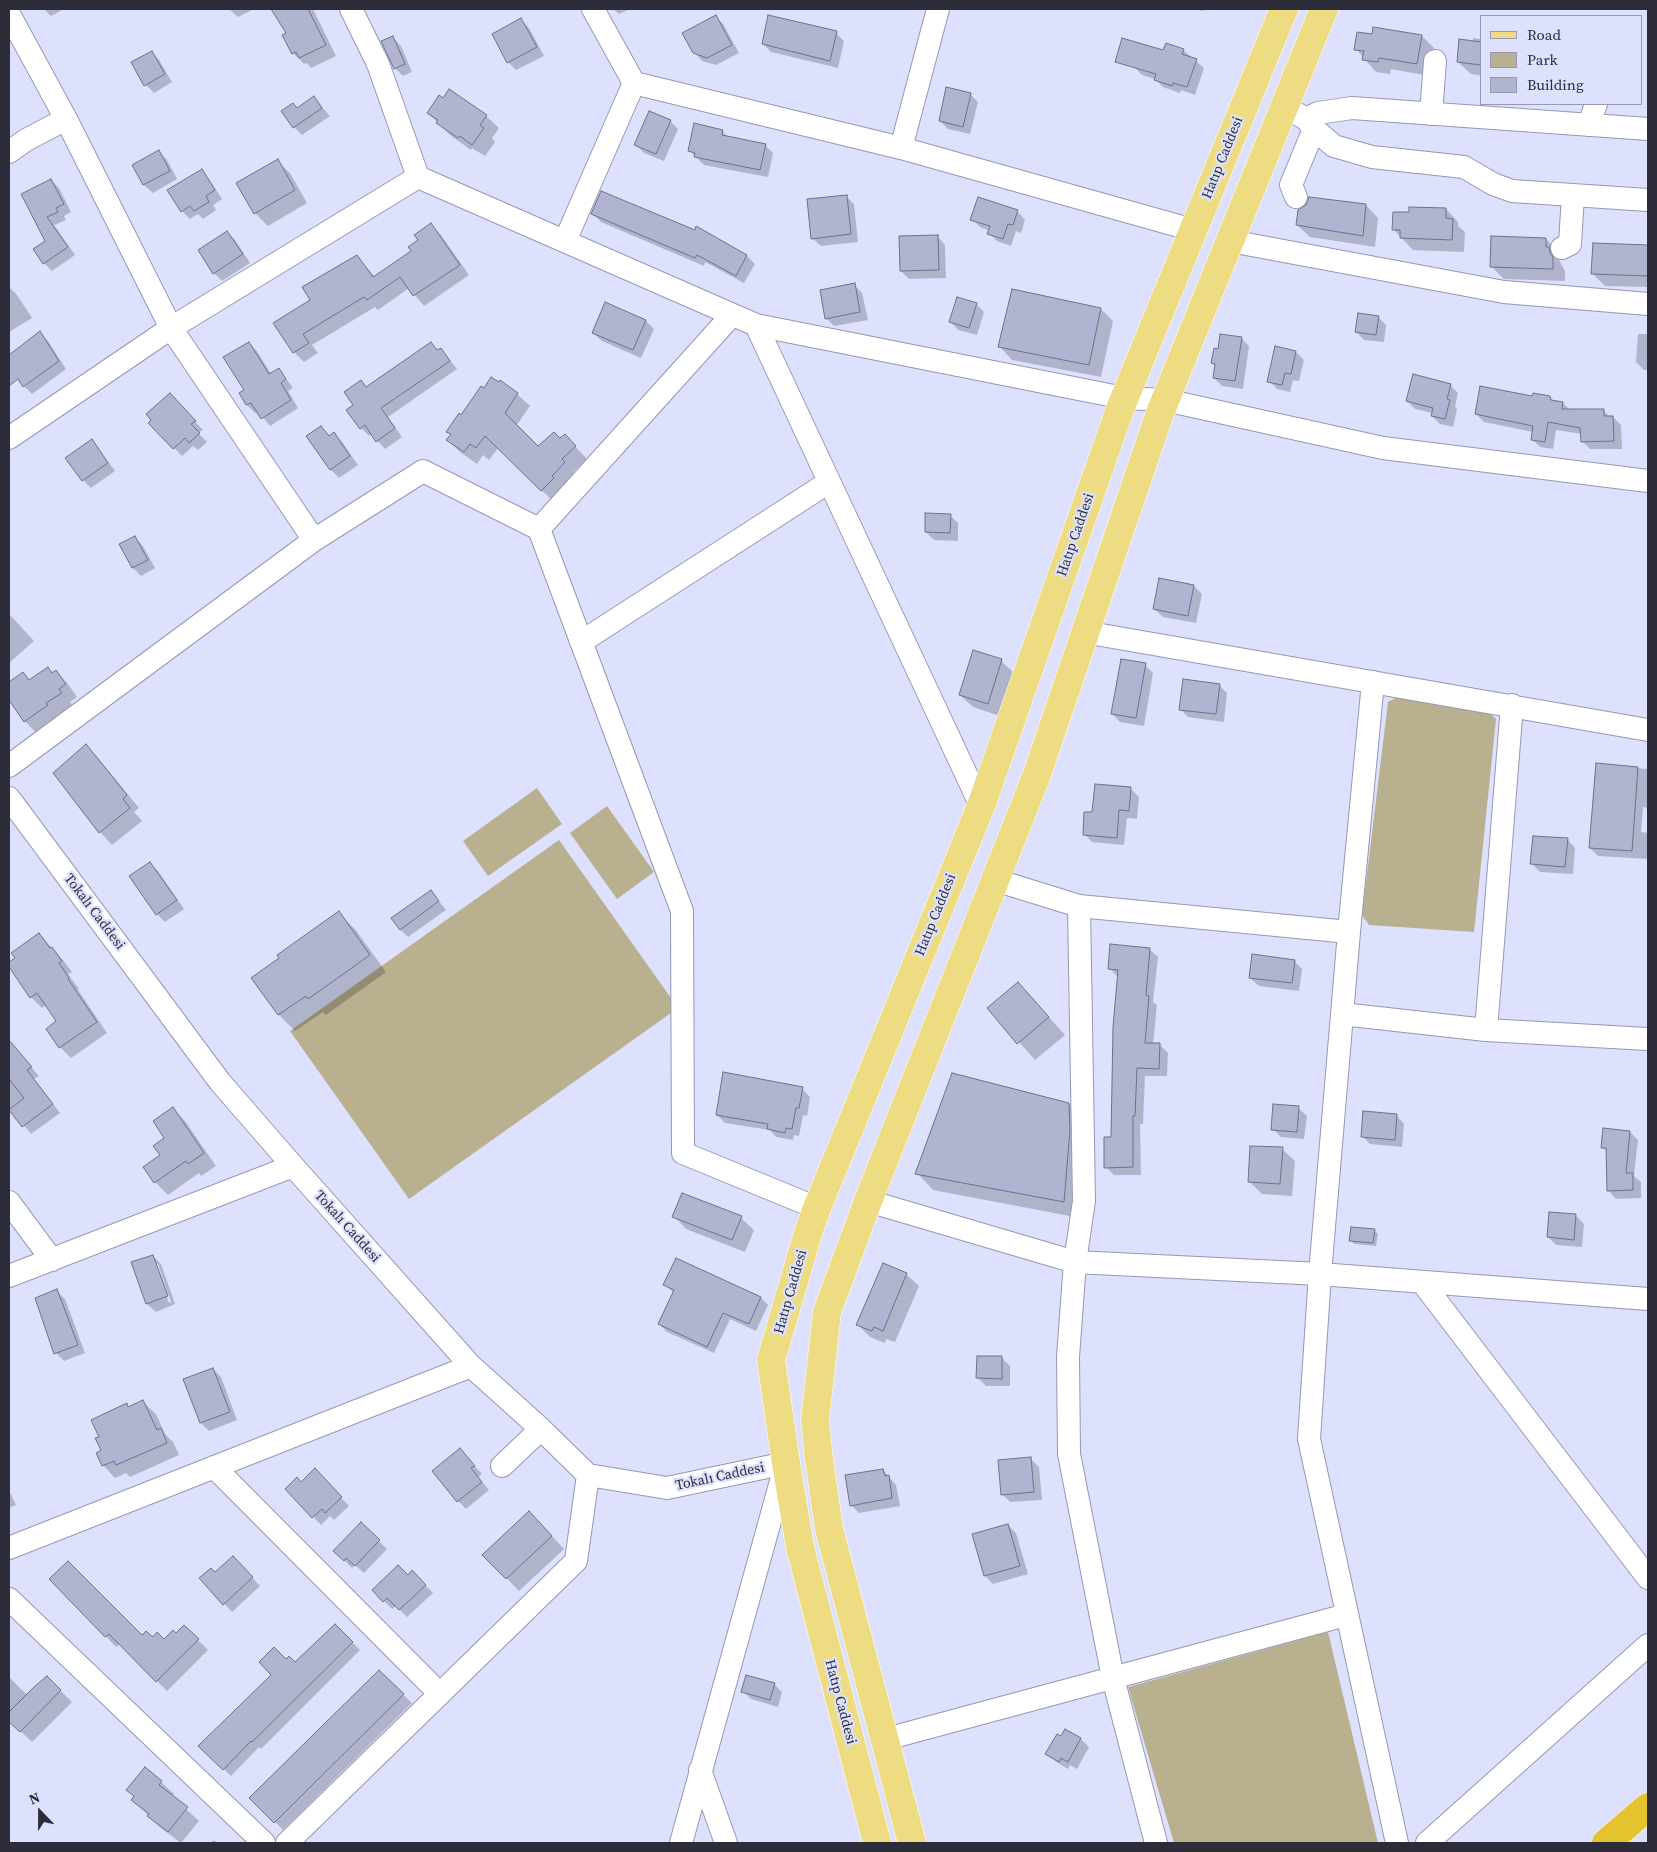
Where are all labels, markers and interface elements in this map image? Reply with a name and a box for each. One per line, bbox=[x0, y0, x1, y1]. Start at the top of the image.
legend bbox=[1480, 15, 1642, 105]
text: Road bbox=[1527, 24, 1561, 45]
text: Park bbox=[1527, 49, 1558, 70]
text: Building bbox=[1527, 74, 1584, 95]
street label: Hatıp Caddesi bbox=[1199, 114, 1247, 202]
street label: Hatıp Caddesi bbox=[1054, 491, 1098, 579]
street label: Tokalı Caddesi bbox=[60, 871, 128, 953]
street label: Hatıp Caddesi bbox=[912, 871, 960, 959]
street label: Tokalı Caddesi bbox=[310, 1188, 384, 1266]
street label: Hatıp Caddesi bbox=[771, 1248, 811, 1336]
street label: Tokalı Caddesi bbox=[674, 1459, 766, 1495]
street label: Hatıp Caddesi bbox=[821, 1658, 859, 1746]
north arrow bbox=[15, 1787, 65, 1837]
text: N bbox=[26, 1787, 43, 1809]

